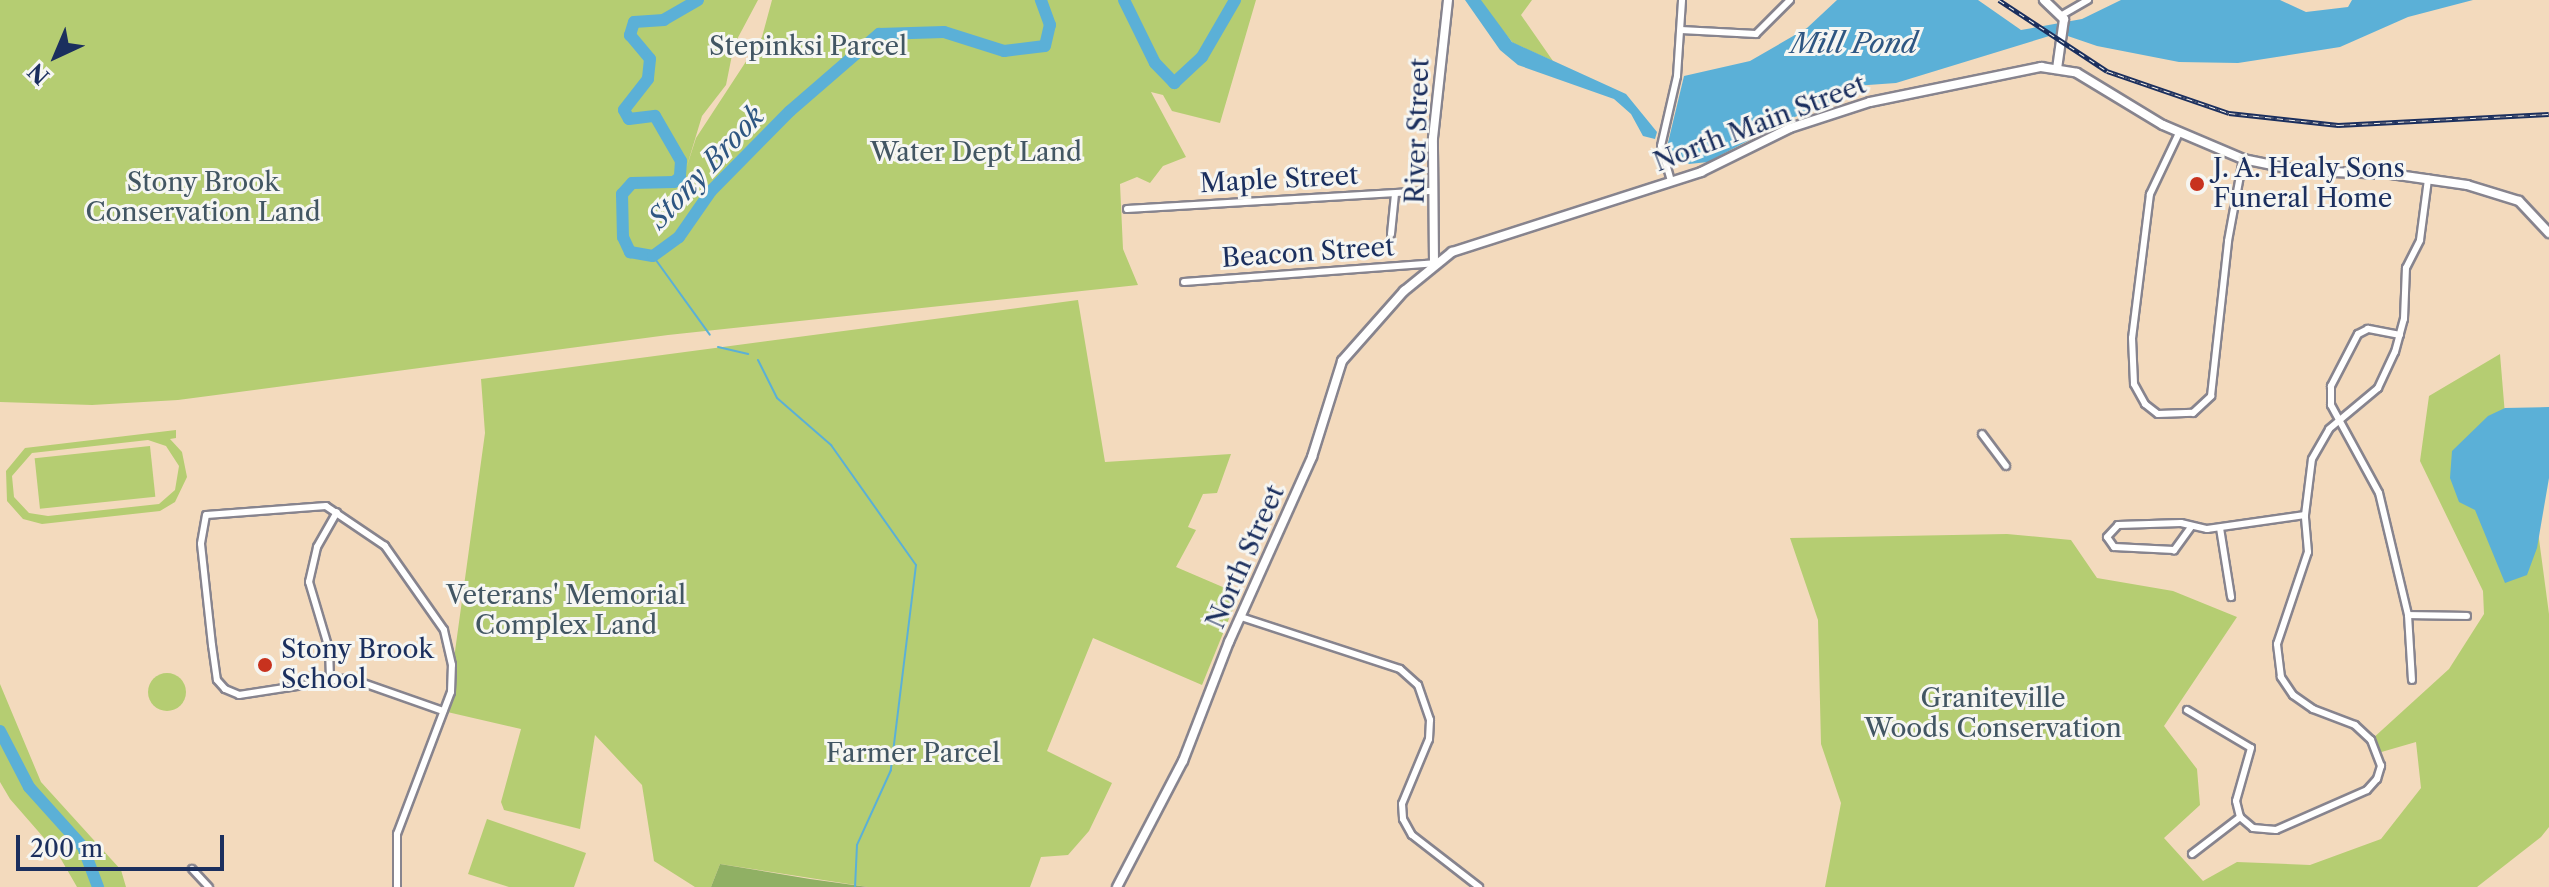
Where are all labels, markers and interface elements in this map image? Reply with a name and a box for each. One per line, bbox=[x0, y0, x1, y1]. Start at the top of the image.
north arrow bbox=[16, 16, 96, 96]
water label: Mill Pond bbox=[1791, 26, 1917, 60]
park label: Stepinksi Parcel bbox=[709, 31, 907, 63]
text: N bbox=[23, 57, 55, 90]
street label: River Street bbox=[1400, 57, 1436, 205]
street label: North Main Street bbox=[1650, 69, 1870, 179]
water label: Stony Brook bbox=[641, 99, 771, 235]
park label: Water Dept Land bbox=[870, 137, 1082, 169]
place label: J. A. Healy Sons Funeral Home bbox=[2213, 153, 2407, 214]
street label: Maple Street bbox=[1199, 160, 1359, 200]
park label: Stony Brook Conservation Land bbox=[85, 167, 321, 228]
marker: J. A. Healy Sons Funeral Home bbox=[2188, 175, 2206, 193]
street label: Beacon Street bbox=[1221, 231, 1395, 275]
street label: North Street bbox=[1200, 480, 1292, 634]
park label: Veterans' Memorial Complex Land bbox=[446, 580, 686, 642]
place label: Stony Brook School bbox=[281, 634, 434, 696]
marker: Stony Brook School bbox=[256, 656, 274, 674]
park label: Graniteville Woods Conservation bbox=[1864, 683, 2122, 744]
park label: Farmer Parcel bbox=[826, 738, 1000, 770]
scale bar bbox=[20, 819, 228, 869]
text: 200 m bbox=[30, 834, 103, 863]

